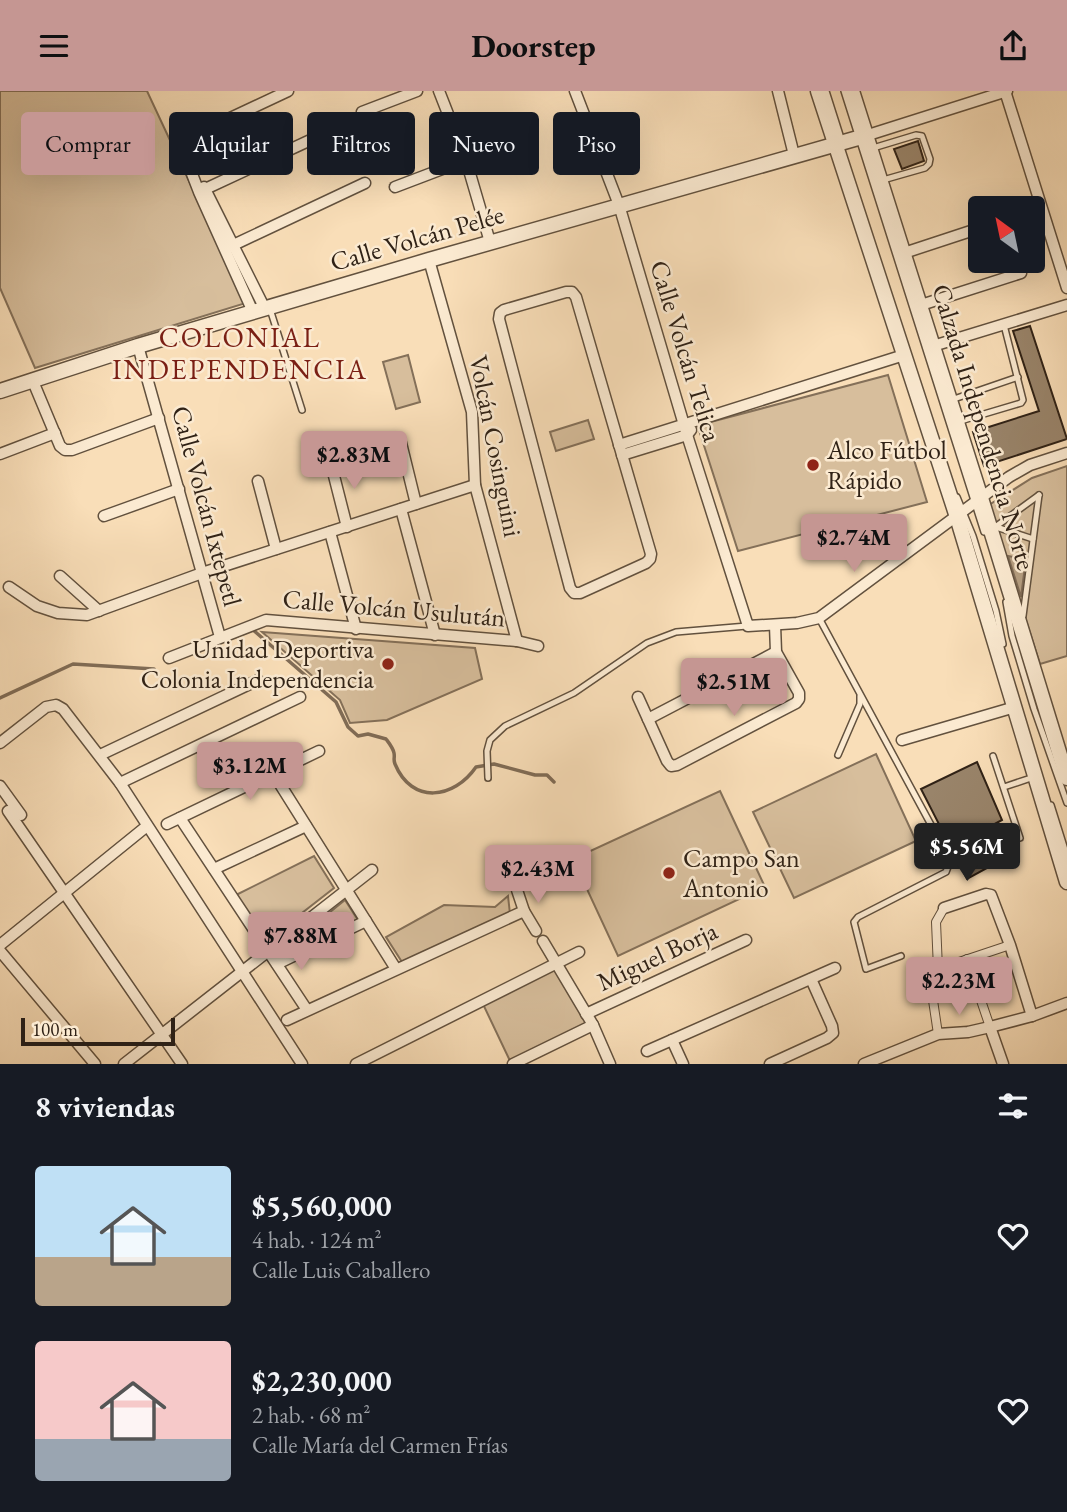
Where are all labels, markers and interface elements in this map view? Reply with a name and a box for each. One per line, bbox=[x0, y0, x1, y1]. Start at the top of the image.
text: Doorstep bbox=[471, 25, 596, 67]
icon: menu bbox=[35, 27, 73, 65]
icon: share bbox=[994, 27, 1032, 65]
chip: Comprar bbox=[21, 112, 155, 175]
chip: Alquilar bbox=[169, 112, 293, 175]
chip: Filtros bbox=[307, 112, 415, 175]
chip: Nuevo bbox=[429, 112, 539, 175]
chip: Piso bbox=[553, 112, 640, 175]
north arrow bbox=[968, 196, 1045, 273]
map controls bbox=[968, 196, 1045, 273]
street label: Calle Volcán Pelée bbox=[326, 197, 508, 279]
street label: Calle Volcán Telica bbox=[642, 256, 730, 446]
street label: Calzada Independencia Norte bbox=[924, 280, 1044, 574]
district label: COLONIAL INDEPENDENCIA bbox=[112, 319, 368, 387]
street label: Volcán Cosinguini bbox=[462, 352, 530, 540]
street label: Calle Volcán Ixtepetl bbox=[164, 402, 250, 610]
pin: $2.83M bbox=[297, 431, 411, 491]
place label: Alco Fútbol Rápido bbox=[826, 433, 947, 497]
text: $2.83M bbox=[317, 439, 391, 469]
marker: Alco Fútbol Rápido bbox=[805, 457, 821, 473]
pin: $2.74M bbox=[797, 515, 911, 574]
text: $2.74M bbox=[817, 522, 891, 552]
street label: Calle Volcán Usulután bbox=[281, 581, 507, 635]
place label: Unidad Deportiva Colonia Independencia bbox=[141, 632, 375, 696]
marker: Unidad Deportiva Colonia Independencia bbox=[380, 656, 396, 672]
pin: $2.51M bbox=[677, 659, 791, 718]
text: $2.51M bbox=[697, 666, 771, 696]
pin: $3.12M bbox=[193, 743, 307, 802]
text: $3.12M bbox=[213, 750, 287, 780]
pin: $5.56M bbox=[910, 823, 1024, 883]
text: $5.56M bbox=[930, 831, 1004, 861]
place label: Campo San Antonio bbox=[682, 841, 800, 905]
pin: $2.43M bbox=[481, 845, 595, 905]
text: $2.43M bbox=[501, 853, 575, 883]
marker: Campo San Antonio bbox=[661, 865, 677, 881]
pin: $7.88M bbox=[244, 913, 358, 972]
street label: Miguel Borja bbox=[591, 913, 723, 999]
text: $7.88M bbox=[264, 920, 338, 950]
pin: $2.23M bbox=[902, 957, 1016, 1017]
text: $2.23M bbox=[922, 965, 996, 995]
scale bar bbox=[21, 1015, 175, 1047]
text: 100 m bbox=[32, 1017, 78, 1042]
text: 8 viviendas bbox=[35, 1087, 175, 1126]
icon: filters bbox=[994, 1087, 1032, 1125]
text: $5,560,000 bbox=[252, 1186, 392, 1225]
icon: home bbox=[91, 1194, 175, 1278]
icon: heart bbox=[994, 1217, 1032, 1255]
text: 4 hab. · 124 m² bbox=[252, 1225, 382, 1255]
text: Calle Luis Caballero bbox=[252, 1255, 430, 1285]
text: $2,230,000 bbox=[252, 1361, 392, 1400]
icon: home bbox=[91, 1369, 175, 1453]
icon: heart bbox=[994, 1392, 1032, 1430]
text: 2 hab. · 68 m² bbox=[252, 1400, 371, 1430]
text: Calle María del Carmen Frías bbox=[252, 1430, 508, 1460]

